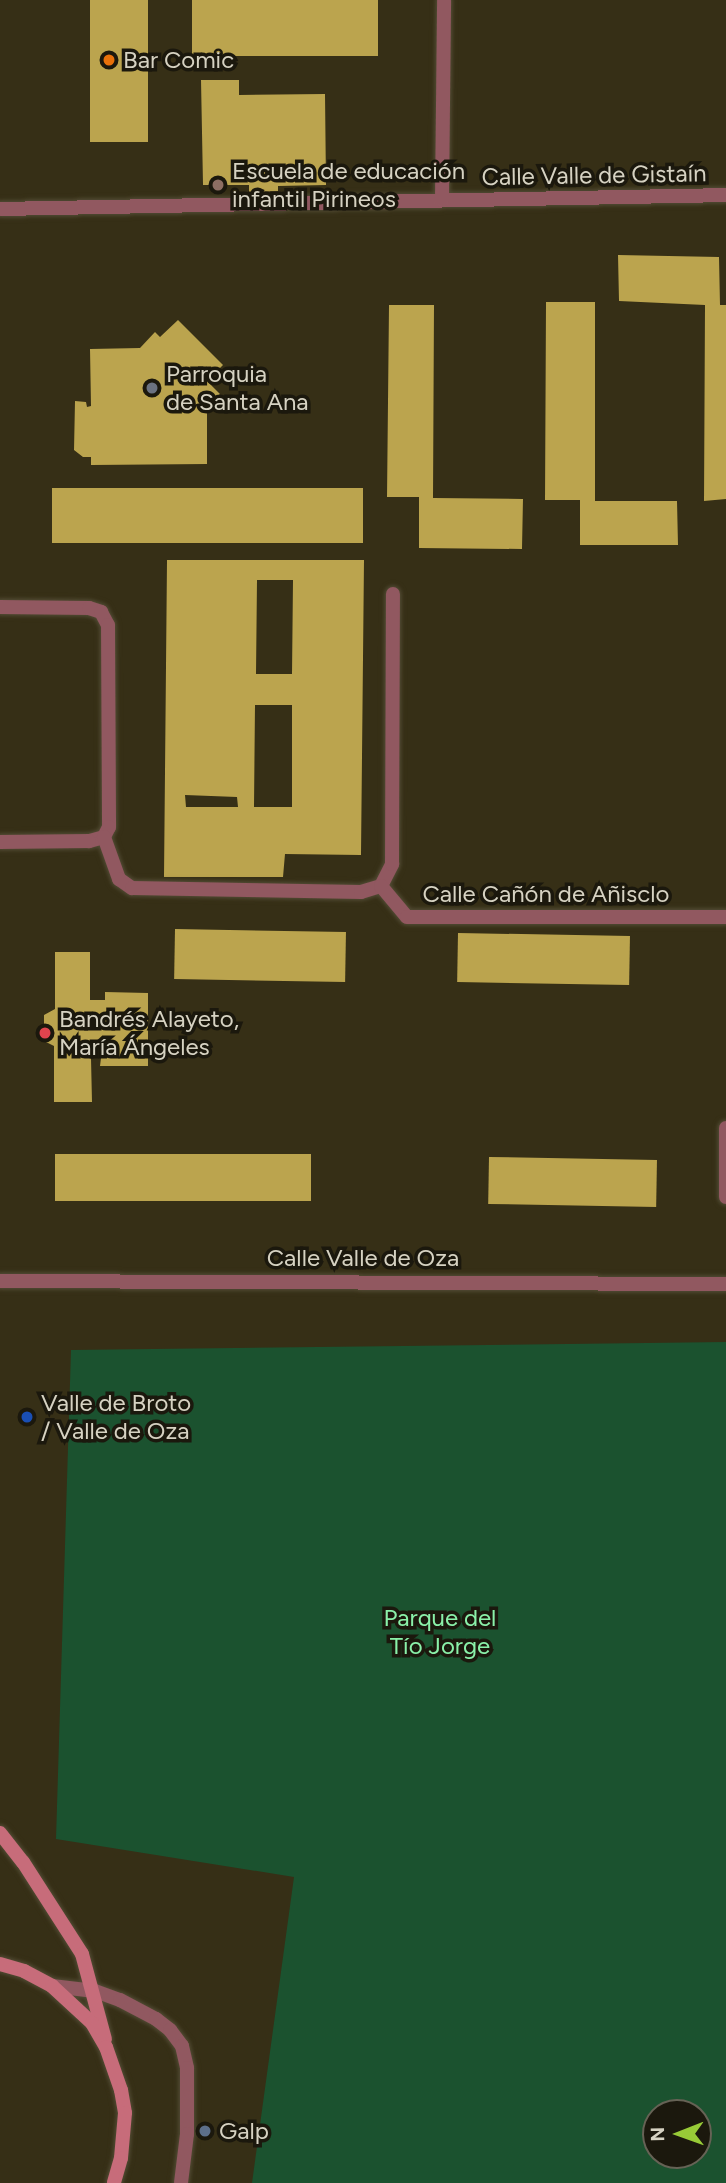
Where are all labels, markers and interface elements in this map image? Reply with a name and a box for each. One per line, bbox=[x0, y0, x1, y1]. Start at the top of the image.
place label: Bar Comic bbox=[123, 46, 234, 74]
marker: Bar Comic bbox=[101, 52, 117, 68]
place label: Escuela de educación infantil Pirineos bbox=[232, 157, 465, 213]
street label: Calle Valle de Gistaín bbox=[481, 159, 707, 191]
marker: Escuela de educación infantil Pirineos bbox=[210, 177, 226, 193]
place label: Parroquia de Santa Ana bbox=[166, 360, 309, 416]
marker: Parroquia de Santa Ana bbox=[144, 380, 160, 396]
street label: Calle Cañón de Añisclo bbox=[423, 880, 669, 908]
place label: Bandrés Alayeto, María Ángeles bbox=[59, 1005, 239, 1061]
marker: Bandrés Alayeto, María Ángeles bbox=[37, 1025, 53, 1041]
street label: Calle Valle de Oza bbox=[267, 1244, 459, 1272]
place label: Valle de Broto / Valle de Oza bbox=[41, 1389, 191, 1445]
marker: Valle de Broto / Valle de Oza bbox=[19, 1409, 35, 1425]
park label: Parque del Tío Jorge bbox=[384, 1604, 496, 1660]
north arrow bbox=[642, 2099, 712, 2169]
place label: Galp bbox=[219, 2117, 269, 2145]
marker: Galp bbox=[197, 2123, 213, 2139]
text: N bbox=[646, 2127, 669, 2142]

